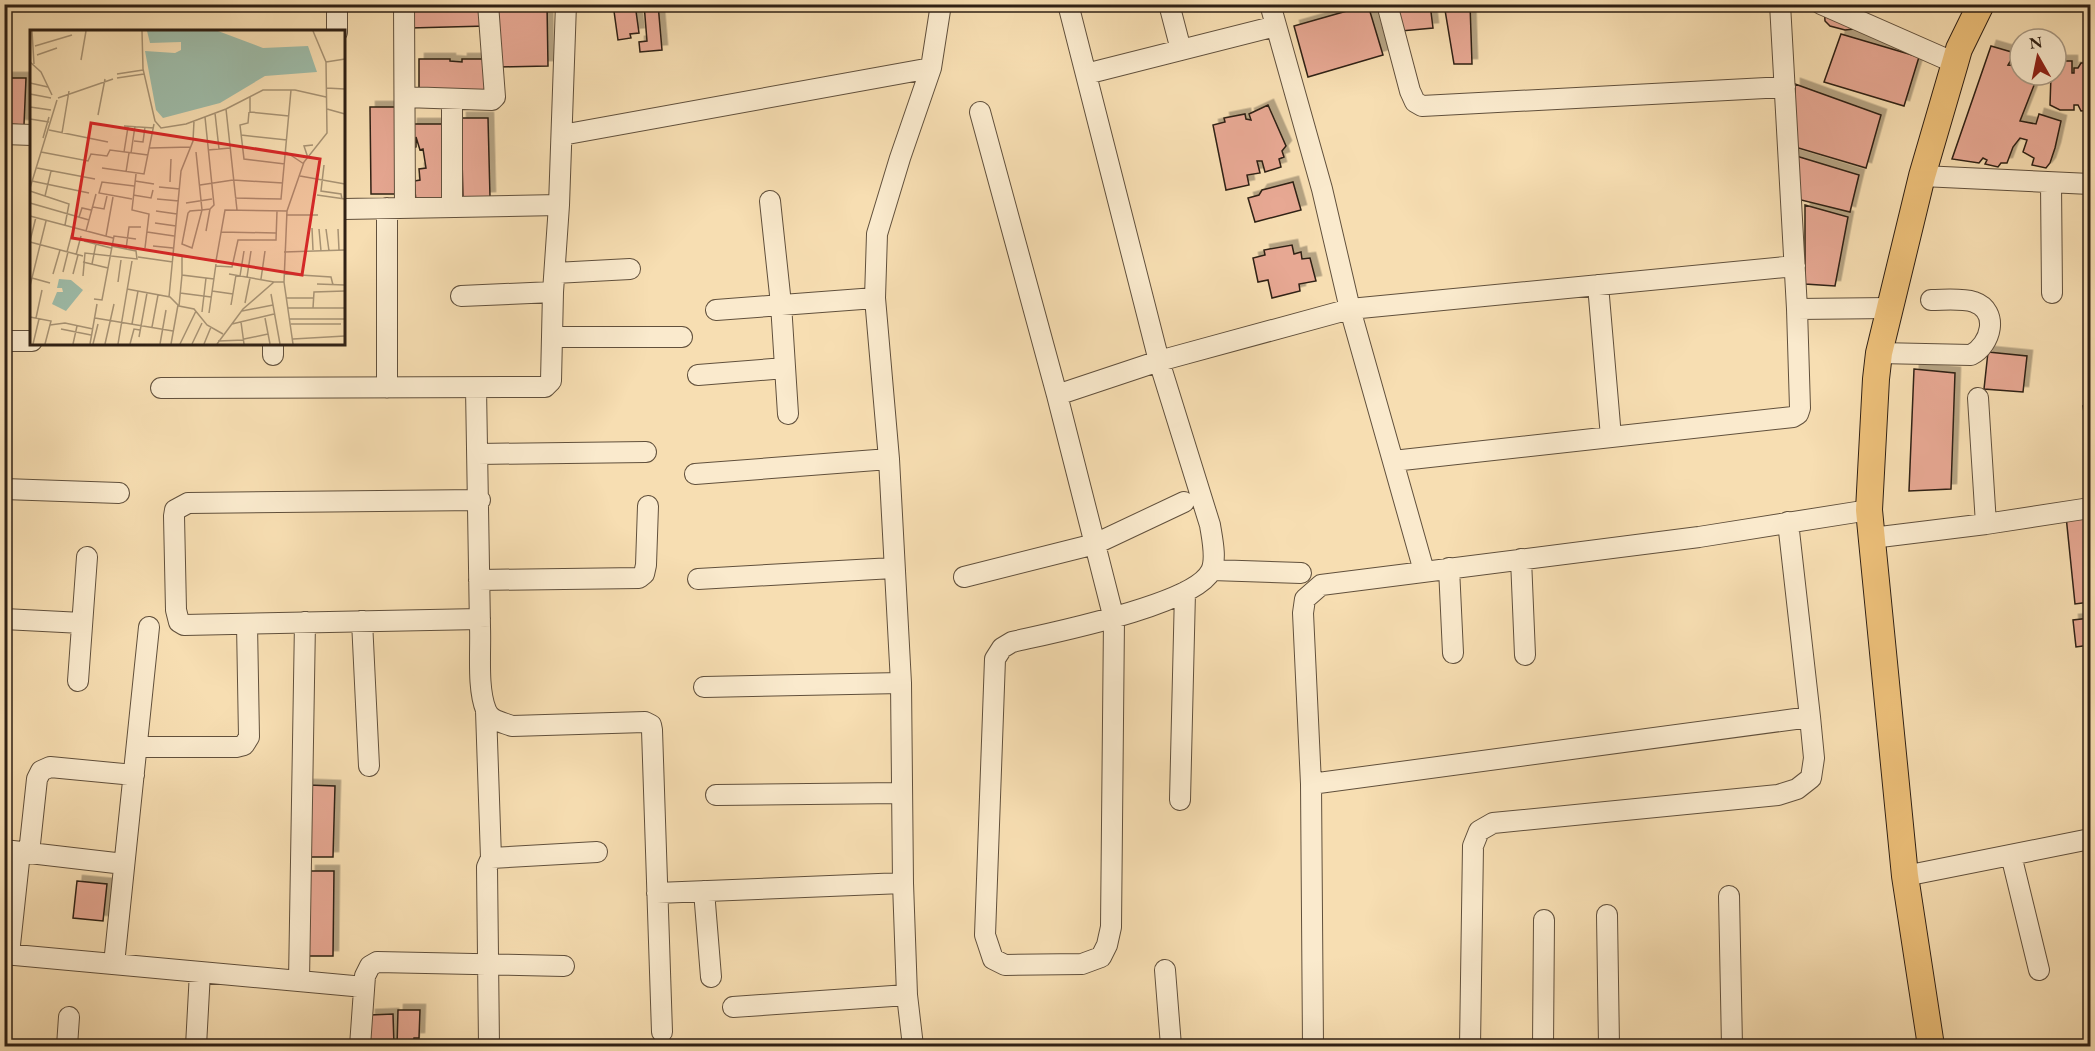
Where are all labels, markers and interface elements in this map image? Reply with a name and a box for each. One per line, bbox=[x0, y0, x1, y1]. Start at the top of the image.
north arrow bbox=[2008, 27, 2068, 87]
inset map bbox=[30, 30, 345, 345]
text: N bbox=[2028, 31, 2044, 54]

